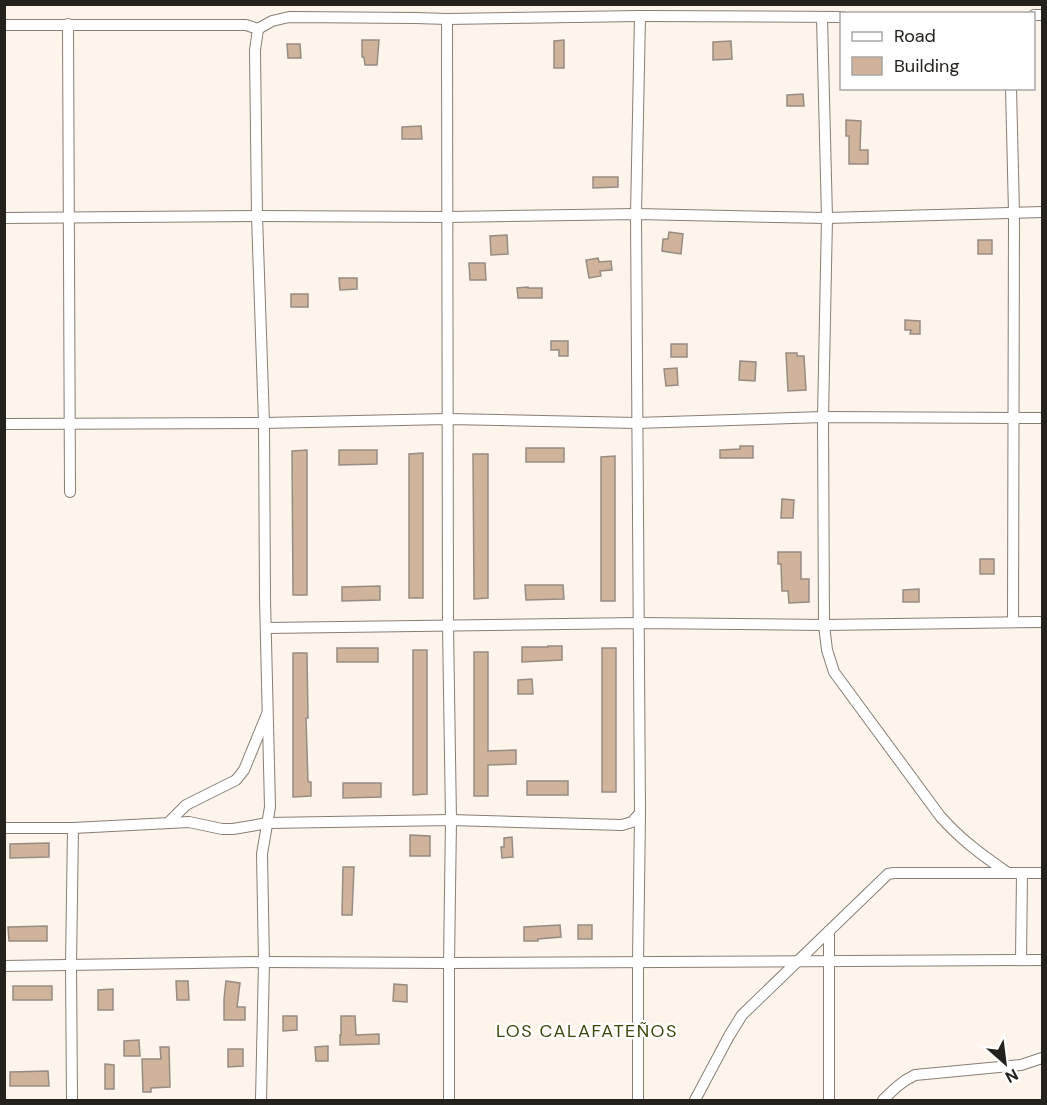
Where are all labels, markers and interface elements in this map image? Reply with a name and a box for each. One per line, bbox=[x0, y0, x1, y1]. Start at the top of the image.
legend bbox=[840, 12, 1035, 90]
text: Road bbox=[894, 24, 936, 48]
text: Building bbox=[894, 54, 959, 78]
district label: LOS CALAFATEÑOS bbox=[496, 1019, 678, 1043]
north arrow bbox=[975, 1033, 1035, 1093]
text: N bbox=[1002, 1064, 1022, 1088]

